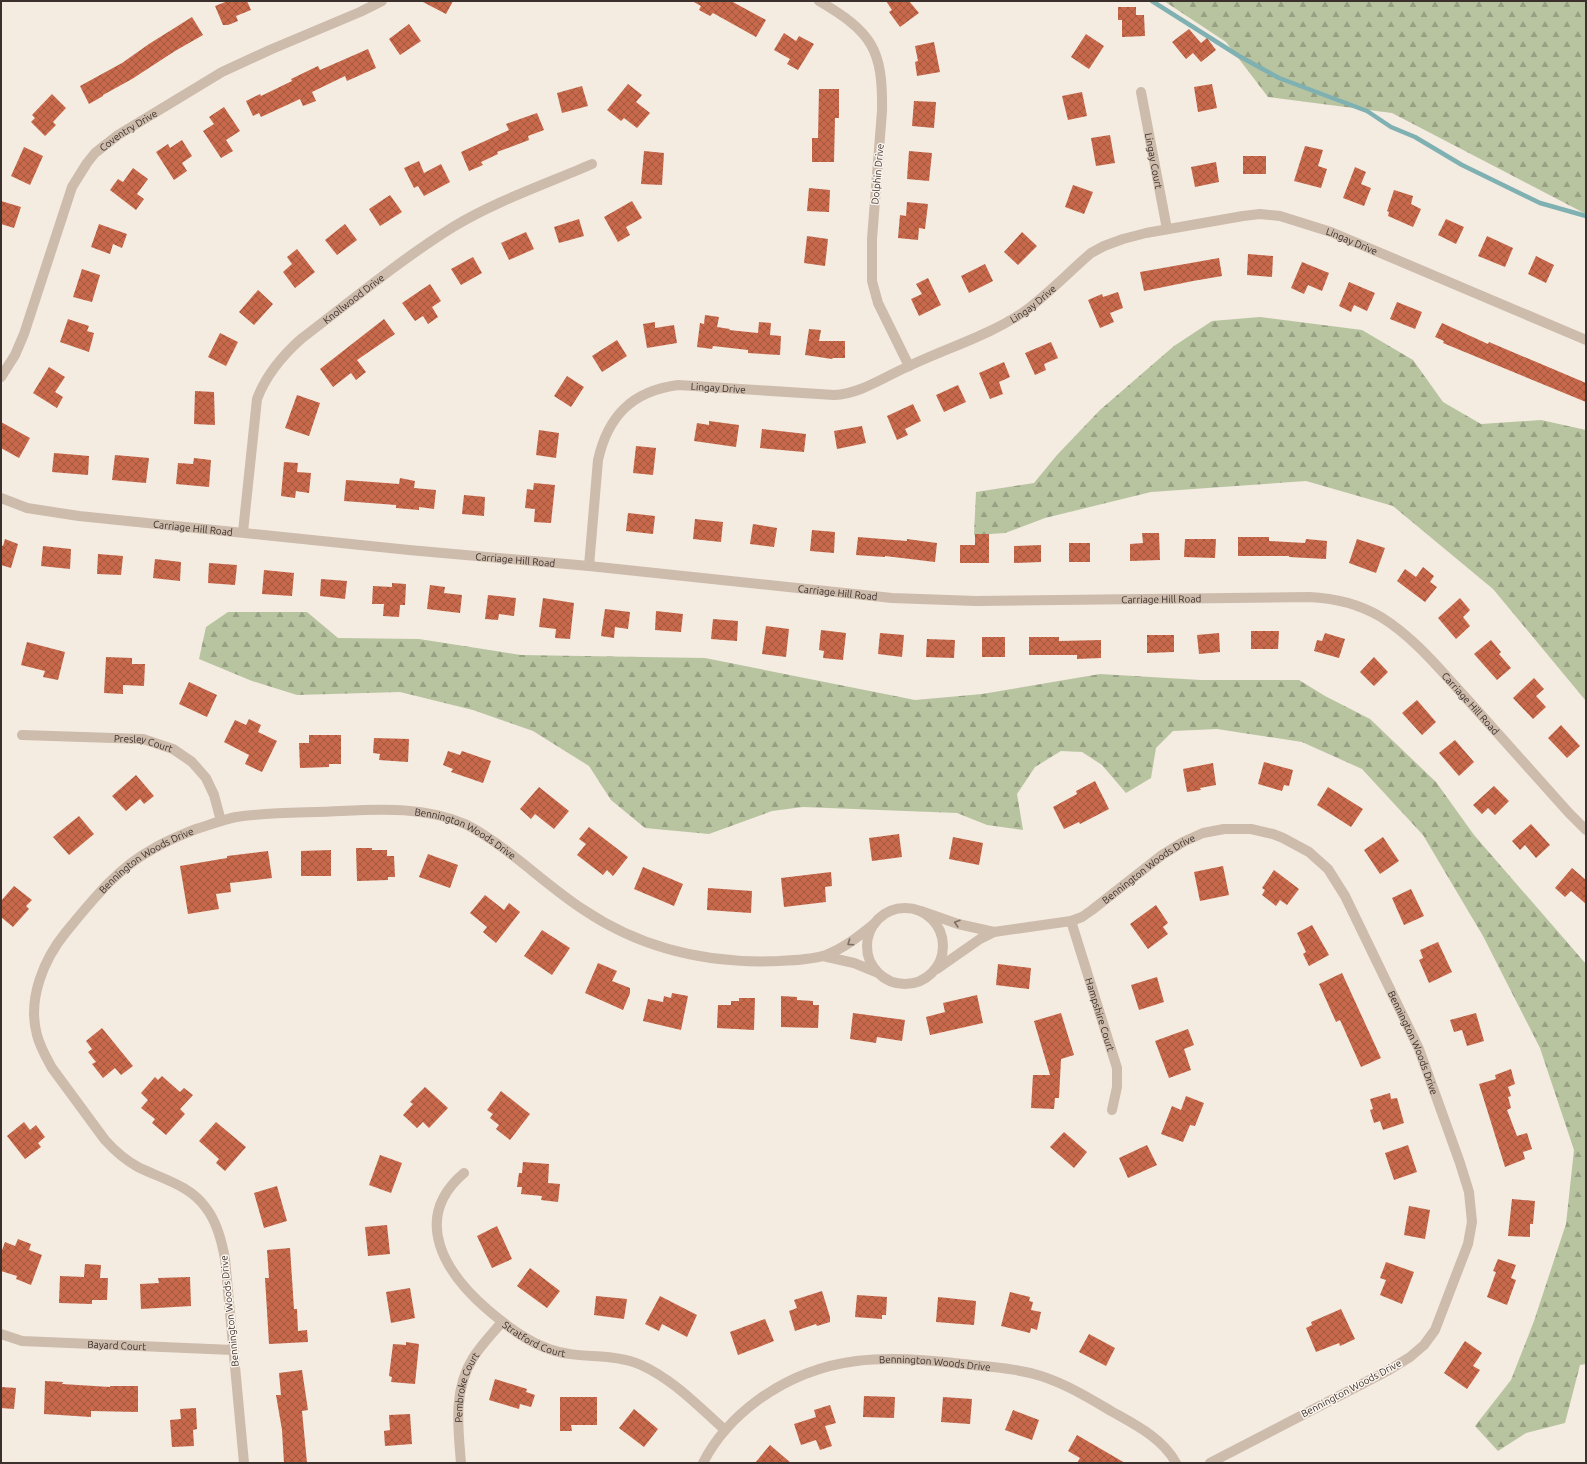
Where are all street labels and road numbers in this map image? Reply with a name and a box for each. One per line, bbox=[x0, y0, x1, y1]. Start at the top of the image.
street label: Coventry Drive bbox=[97, 108, 159, 153]
street label: Lingay Court bbox=[1143, 132, 1164, 190]
street label: Dolphin Drive bbox=[869, 143, 886, 205]
street label: Lingay Drive bbox=[1325, 226, 1379, 257]
street label: Knollwood Drive bbox=[321, 272, 386, 326]
street label: Lingay Drive bbox=[1008, 283, 1058, 325]
street label: Lingay Drive bbox=[691, 381, 746, 395]
street label: Carriage Hill Road bbox=[152, 519, 233, 538]
street label: Carriage Hill Road bbox=[475, 551, 556, 569]
street label: Carriage Hill Road bbox=[797, 583, 878, 602]
street label: Carriage Hill Road bbox=[1121, 593, 1202, 605]
street label: Carriage Hill Road bbox=[1439, 670, 1501, 737]
street label: Presley Court bbox=[114, 733, 174, 755]
street label: Bennington Woods Drive bbox=[414, 806, 518, 862]
street label: Bennington Woods Drive bbox=[97, 826, 195, 896]
street label: Bennington Woods Drive bbox=[1100, 832, 1197, 906]
street label: Hampshire Court bbox=[1083, 977, 1116, 1053]
street label: Bennington Woods Drive bbox=[1386, 989, 1440, 1096]
street label: Bennington Woods Drive bbox=[218, 1255, 241, 1367]
street label: Stratford Court bbox=[500, 1319, 566, 1359]
street label: Bayard Court bbox=[87, 1339, 146, 1352]
street label: Pembroke Court bbox=[453, 1350, 481, 1423]
street label: Bennington Woods Drive bbox=[879, 1354, 991, 1373]
street label: Bennington Woods Drive bbox=[1299, 1357, 1403, 1420]

